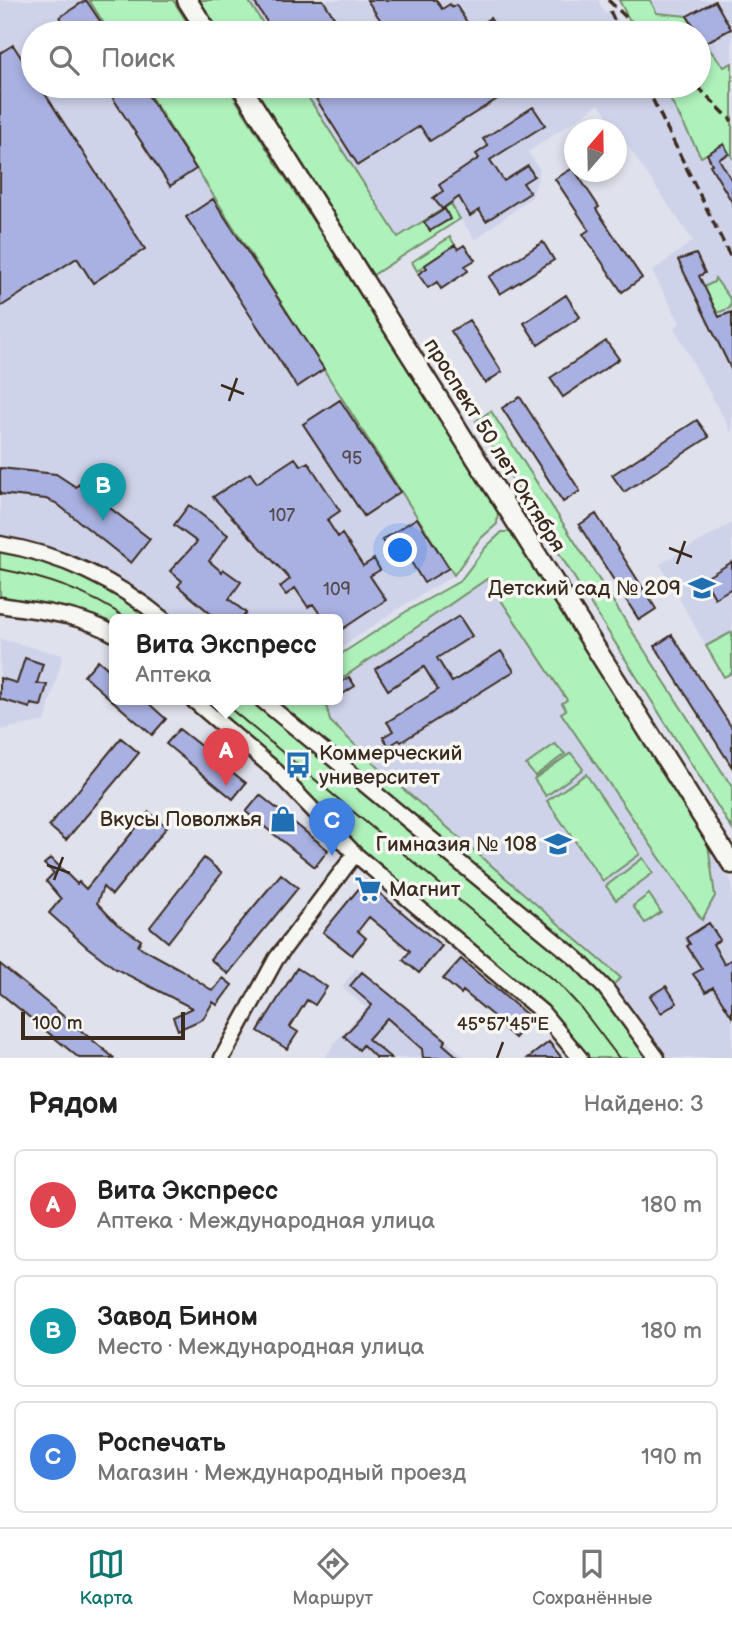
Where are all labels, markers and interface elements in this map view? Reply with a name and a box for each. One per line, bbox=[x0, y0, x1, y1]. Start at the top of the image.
search box bbox=[21, 21, 711, 98]
icon: search bbox=[45, 41, 83, 79]
text: Поиск bbox=[101, 44, 175, 75]
north arrow bbox=[564, 119, 627, 182]
street label: проспект 50 лет Октября bbox=[418, 334, 571, 557]
house number: 95 bbox=[342, 448, 362, 469]
pin: B bbox=[80, 463, 126, 521]
house number: 107 bbox=[269, 505, 295, 526]
your location bbox=[383, 533, 417, 567]
school or university icon: Детский сад № 209 bbox=[687, 573, 717, 603]
place label: Детский сад № 209 bbox=[488, 576, 681, 601]
house number: 109 bbox=[323, 579, 351, 600]
popup bbox=[109, 614, 343, 705]
text: Вита Экспресс bbox=[135, 630, 317, 661]
text: Аптека bbox=[135, 661, 212, 689]
pin: A bbox=[203, 728, 249, 786]
place label: Коммерческий университет bbox=[319, 741, 462, 790]
bus stop icon: Коммерческий университет bbox=[283, 750, 313, 780]
pin: C bbox=[309, 798, 355, 856]
shop icon: Вкусы Поволжья bbox=[268, 804, 298, 834]
place label: Вкусы Поволжья bbox=[100, 807, 262, 832]
school or university icon: Гимназия № 108 bbox=[543, 829, 573, 859]
place label: Гимназия № 108 bbox=[375, 832, 537, 857]
supermarket icon: Магнит bbox=[353, 874, 383, 904]
place label: Магнит bbox=[389, 877, 461, 902]
scale bar bbox=[21, 1009, 186, 1041]
text: 100 m bbox=[32, 1012, 83, 1035]
text: 45°57'45"E bbox=[457, 1014, 549, 1035]
text: Рядом bbox=[28, 1086, 118, 1122]
text: Найдено: 3 bbox=[583, 1090, 704, 1118]
text: Вита Экспресс bbox=[97, 1176, 278, 1207]
text: A bbox=[46, 1191, 60, 1219]
text: 180 m bbox=[641, 1191, 702, 1219]
text: Аптека · Международная улица bbox=[97, 1207, 435, 1235]
text: Завод Бином bbox=[97, 1302, 258, 1333]
text: B bbox=[45, 1317, 61, 1345]
text: 180 m bbox=[641, 1317, 702, 1345]
text: Место · Международная улица bbox=[97, 1333, 424, 1361]
text: Роспечать bbox=[97, 1428, 226, 1459]
text: C bbox=[45, 1443, 61, 1471]
text: 190 m bbox=[641, 1443, 702, 1471]
text: Магазин · Международный проезд bbox=[97, 1459, 466, 1487]
tab: Карта bbox=[80, 1545, 133, 1610]
tab: Маршрут bbox=[292, 1545, 373, 1610]
tab: Сохранённые bbox=[532, 1545, 652, 1610]

